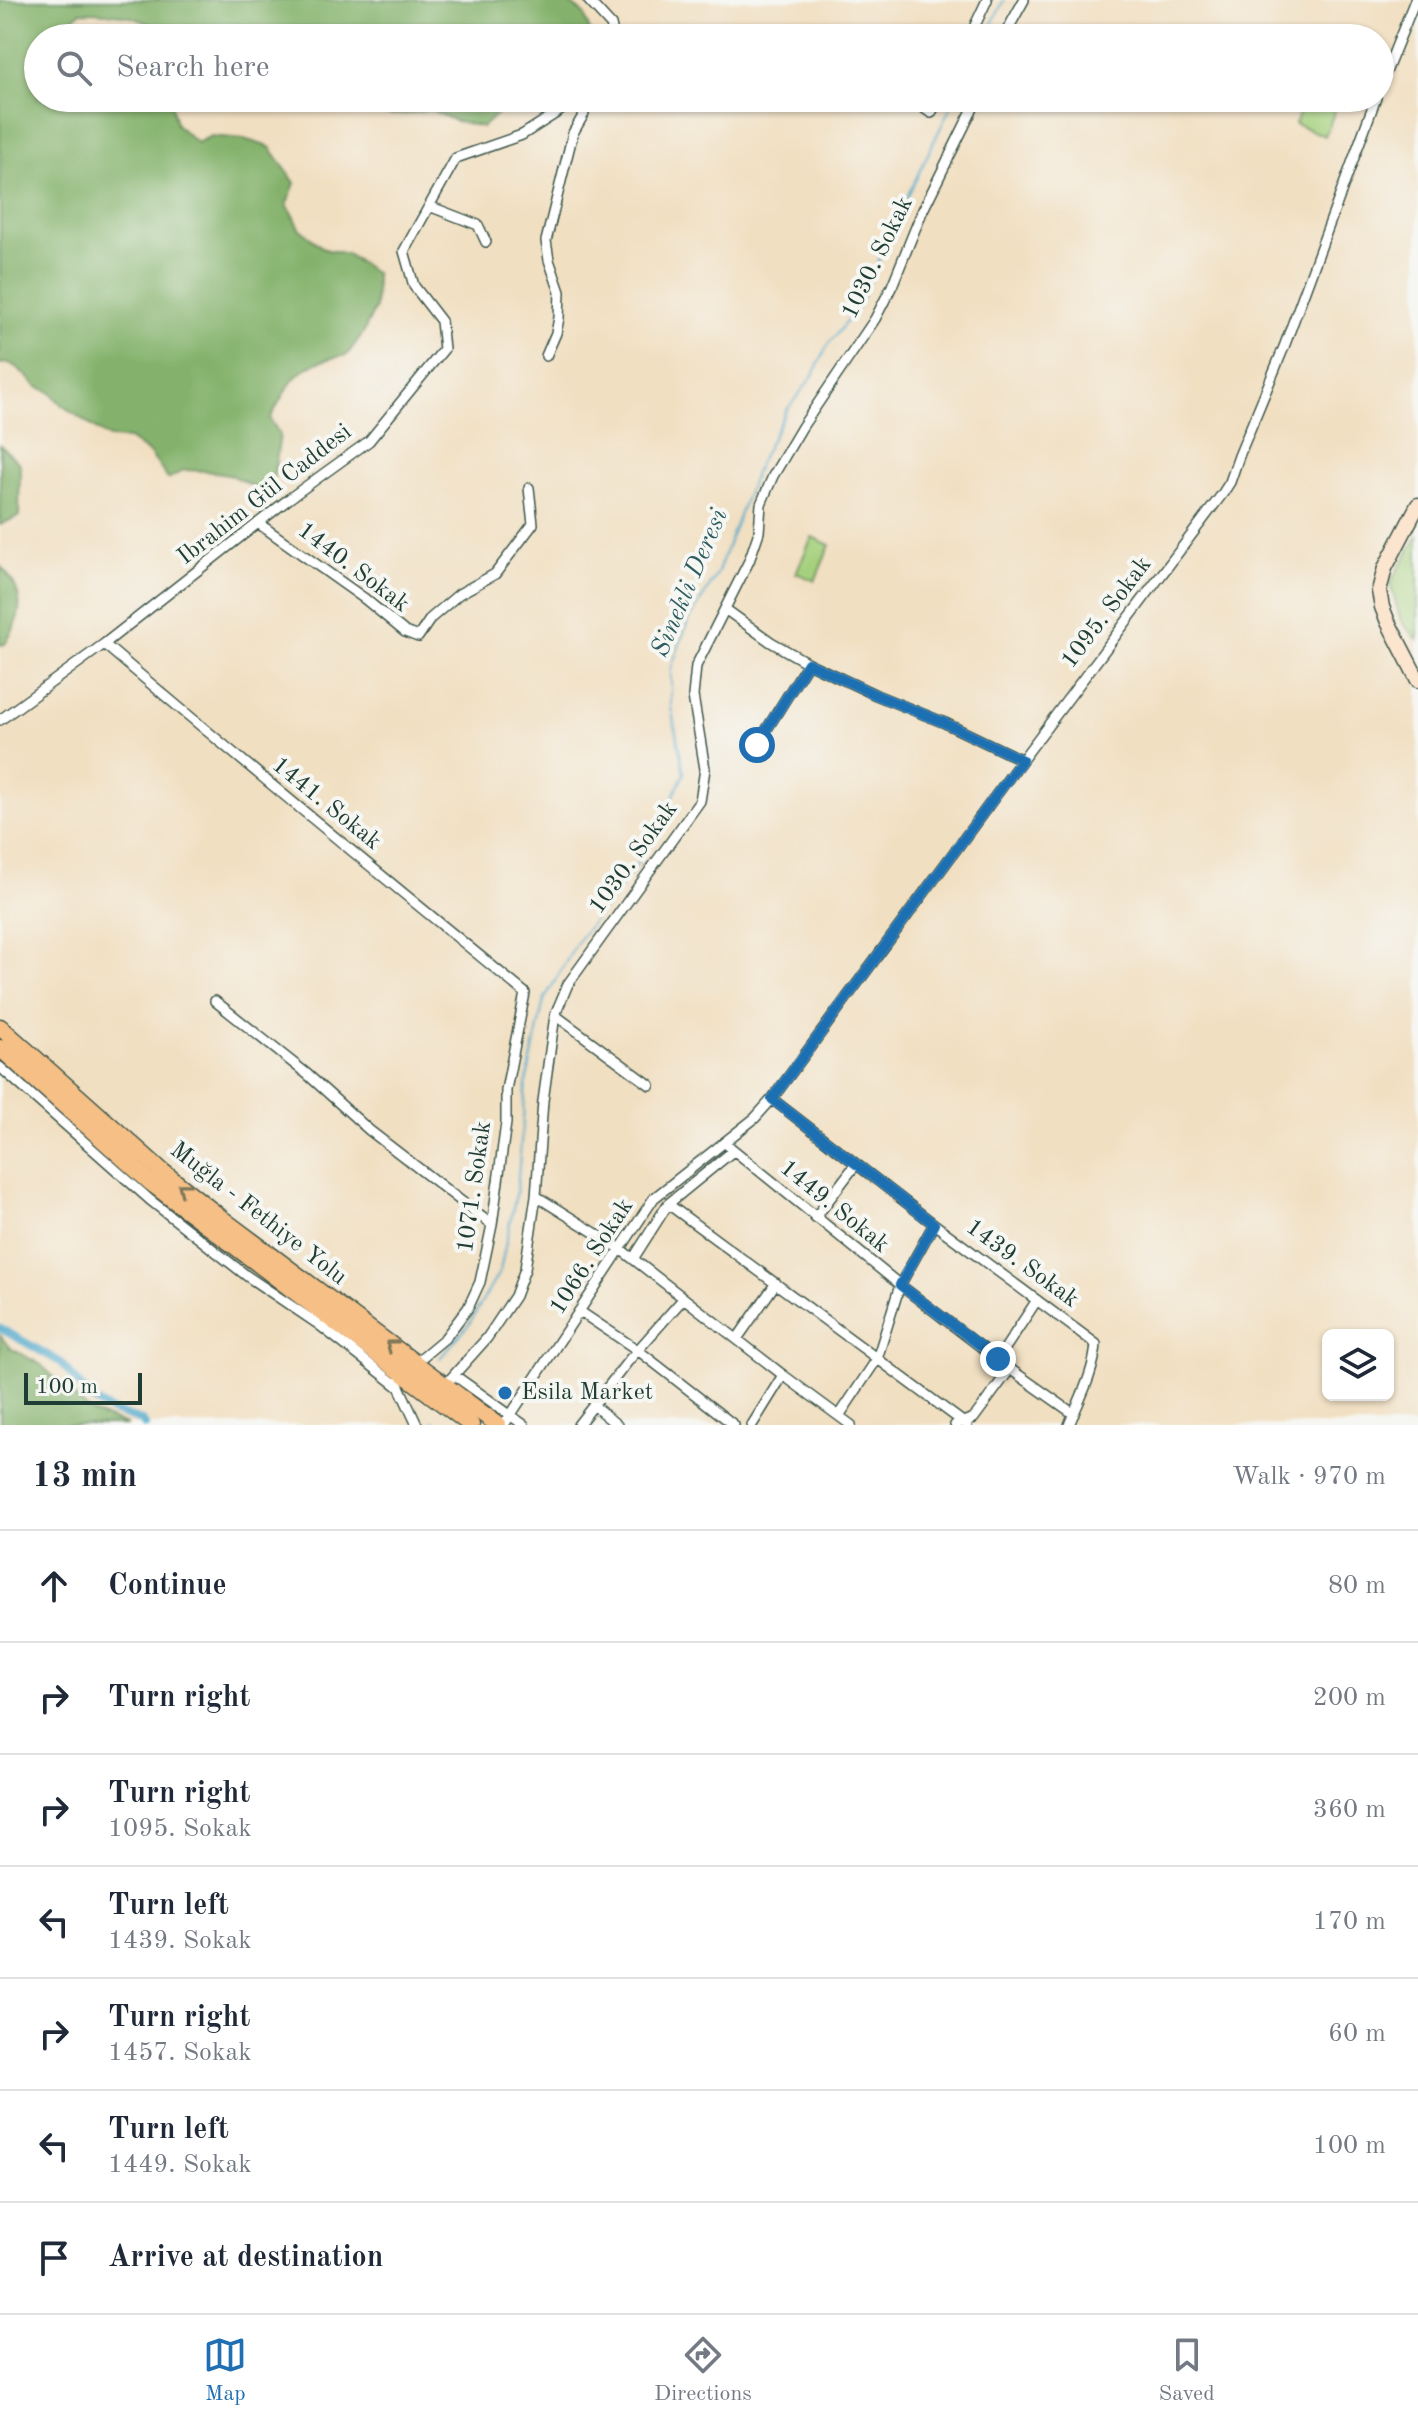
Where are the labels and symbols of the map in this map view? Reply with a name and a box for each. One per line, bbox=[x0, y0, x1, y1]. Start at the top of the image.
street label: 1030. Sokak bbox=[838, 193, 918, 323]
street label: Ibrahim Gül Caddesi bbox=[174, 420, 356, 570]
water label: Sinekli Deresi bbox=[647, 505, 733, 661]
street label: 1440. Sokak bbox=[293, 518, 413, 618]
street label: 1095. Sokak bbox=[1057, 553, 1157, 673]
route start bbox=[739, 727, 775, 763]
street label: 1441. Sokak bbox=[267, 753, 385, 855]
street label: 1030. Sokak bbox=[585, 797, 683, 919]
street label: 1071. Sokak bbox=[454, 1120, 496, 1254]
street label: Muğla - Fethiye Yolu bbox=[165, 1138, 351, 1290]
street label: 1449. Sokak bbox=[775, 1156, 893, 1258]
one-way arrow bbox=[177, 1184, 192, 1198]
street label: 1066. Sokak bbox=[546, 1195, 638, 1319]
street label: 1439. Sokak bbox=[961, 1215, 1083, 1313]
one-way arrow bbox=[385, 1340, 400, 1354]
route end bbox=[980, 1341, 1016, 1377]
scale bar bbox=[24, 1369, 142, 1405]
place label: Esila Market bbox=[521, 1381, 653, 1405]
marker: Esila Market bbox=[496, 1384, 514, 1402]

